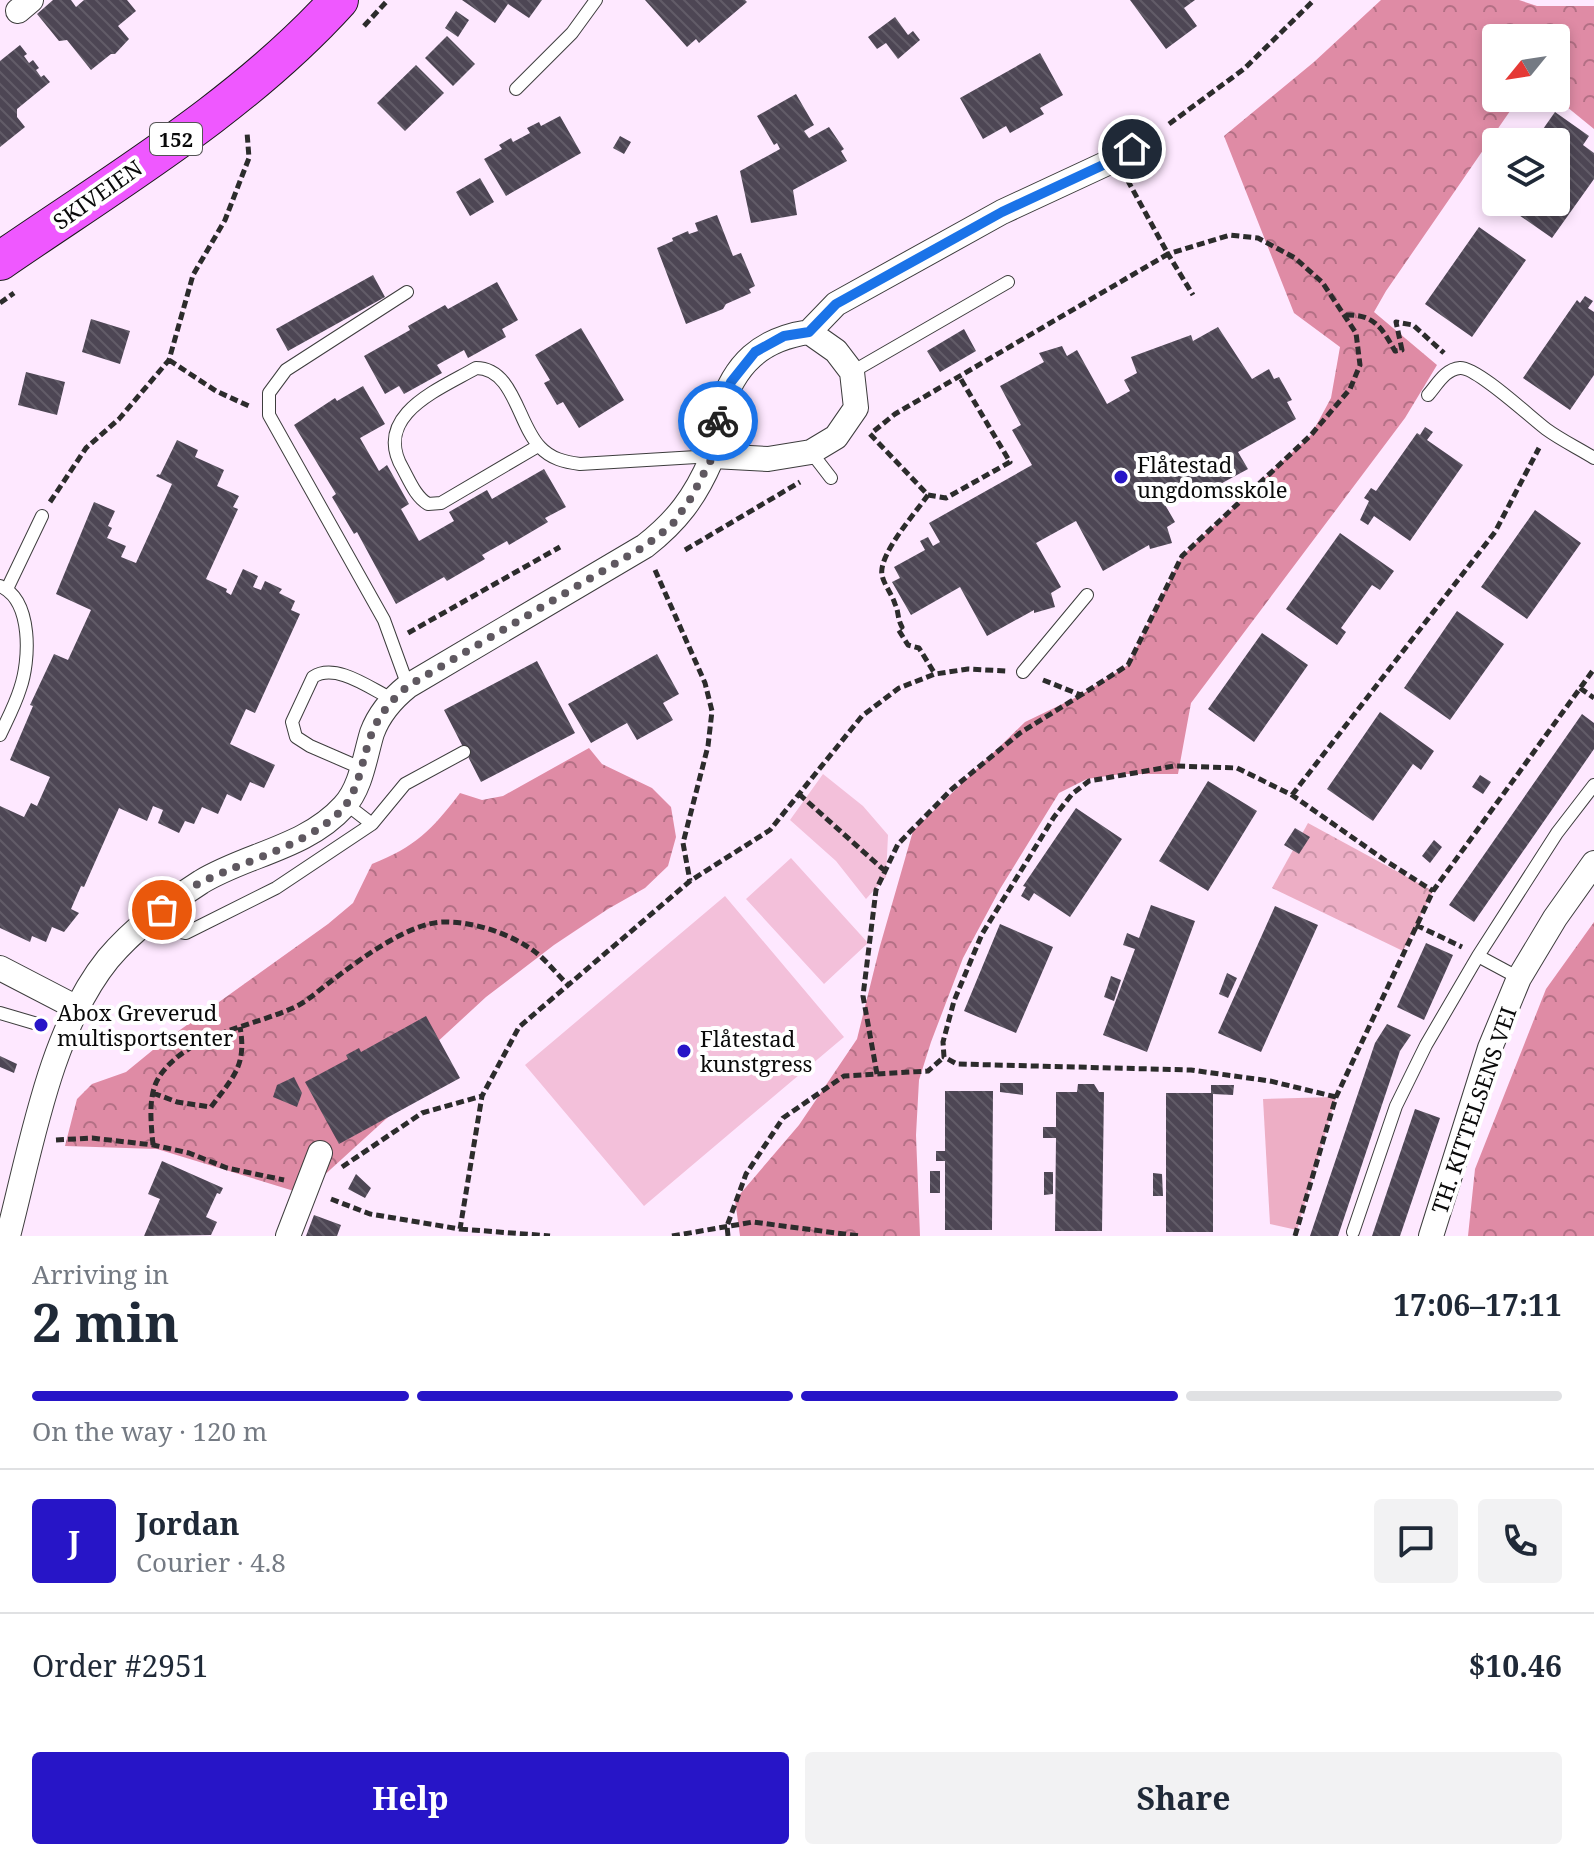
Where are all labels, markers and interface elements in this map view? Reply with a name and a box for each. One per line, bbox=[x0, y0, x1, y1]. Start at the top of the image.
north arrow bbox=[1482, 24, 1570, 112]
map controls bbox=[1482, 24, 1570, 216]
pin bbox=[1098, 115, 1166, 183]
road number: 152 bbox=[150, 123, 202, 155]
icon: home bbox=[1110, 127, 1154, 171]
button: layers bbox=[1482, 128, 1570, 216]
street label: SKIVEIEN bbox=[46, 152, 148, 236]
courier bbox=[678, 381, 758, 461]
icon: bike bbox=[696, 399, 740, 443]
place label: Flåtestad ungdomsskole bbox=[1137, 449, 1288, 504]
marker: Flåtestad ungdomsskole bbox=[1112, 468, 1130, 486]
pin bbox=[128, 876, 196, 944]
icon: bag bbox=[140, 888, 184, 932]
place label: Abox Greverud multisportsenter bbox=[57, 997, 234, 1052]
street label: TH. KITTELSENS VEI bbox=[1424, 1003, 1522, 1217]
marker: Abox Greverud multisportsenter bbox=[32, 1016, 50, 1034]
place label: Flåtestad kunstgress bbox=[700, 1023, 813, 1078]
marker: Flåtestad kunstgress bbox=[675, 1042, 693, 1060]
text: Arriving in bbox=[32, 1256, 169, 1292]
text: 17:06–17:11 bbox=[1393, 1284, 1562, 1325]
text: 2 min bbox=[32, 1286, 179, 1357]
text: On the way · 120 m bbox=[32, 1413, 267, 1449]
button: chat bbox=[1374, 1499, 1458, 1583]
button: phone bbox=[1478, 1499, 1562, 1583]
text: Jordan bbox=[136, 1503, 239, 1544]
text: J bbox=[68, 1521, 80, 1562]
text: Courier · 4.8 bbox=[136, 1544, 286, 1580]
text: Order #2951 bbox=[32, 1645, 209, 1686]
text: $10.46 bbox=[1468, 1645, 1562, 1686]
button: Help bbox=[32, 1752, 789, 1844]
button: Share bbox=[805, 1752, 1562, 1844]

